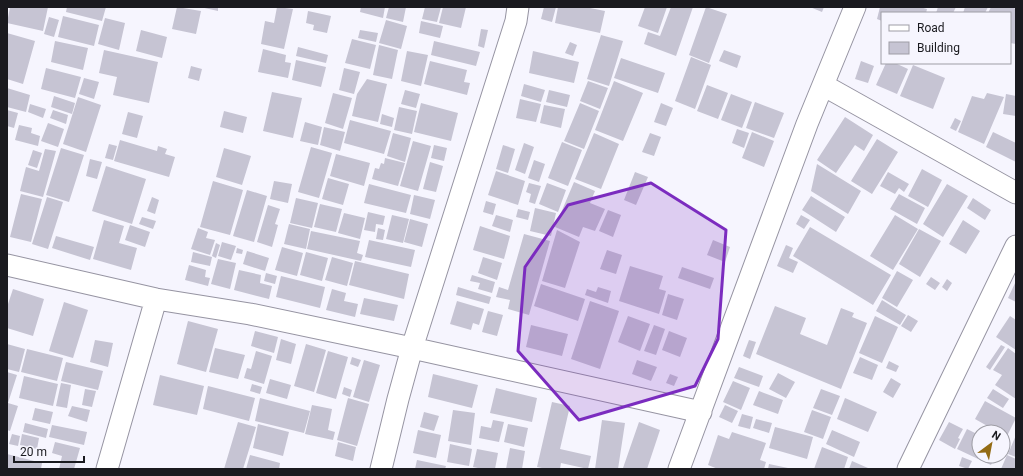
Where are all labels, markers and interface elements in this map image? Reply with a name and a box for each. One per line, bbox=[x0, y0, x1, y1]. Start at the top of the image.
legend bbox=[881, 12, 1011, 64]
text: Road bbox=[917, 21, 945, 35]
text: Building bbox=[917, 41, 960, 55]
north arrow bbox=[971, 424, 1011, 464]
text: N bbox=[989, 428, 1003, 444]
scale bar bbox=[14, 438, 84, 464]
text: 20 m bbox=[20, 445, 47, 459]

